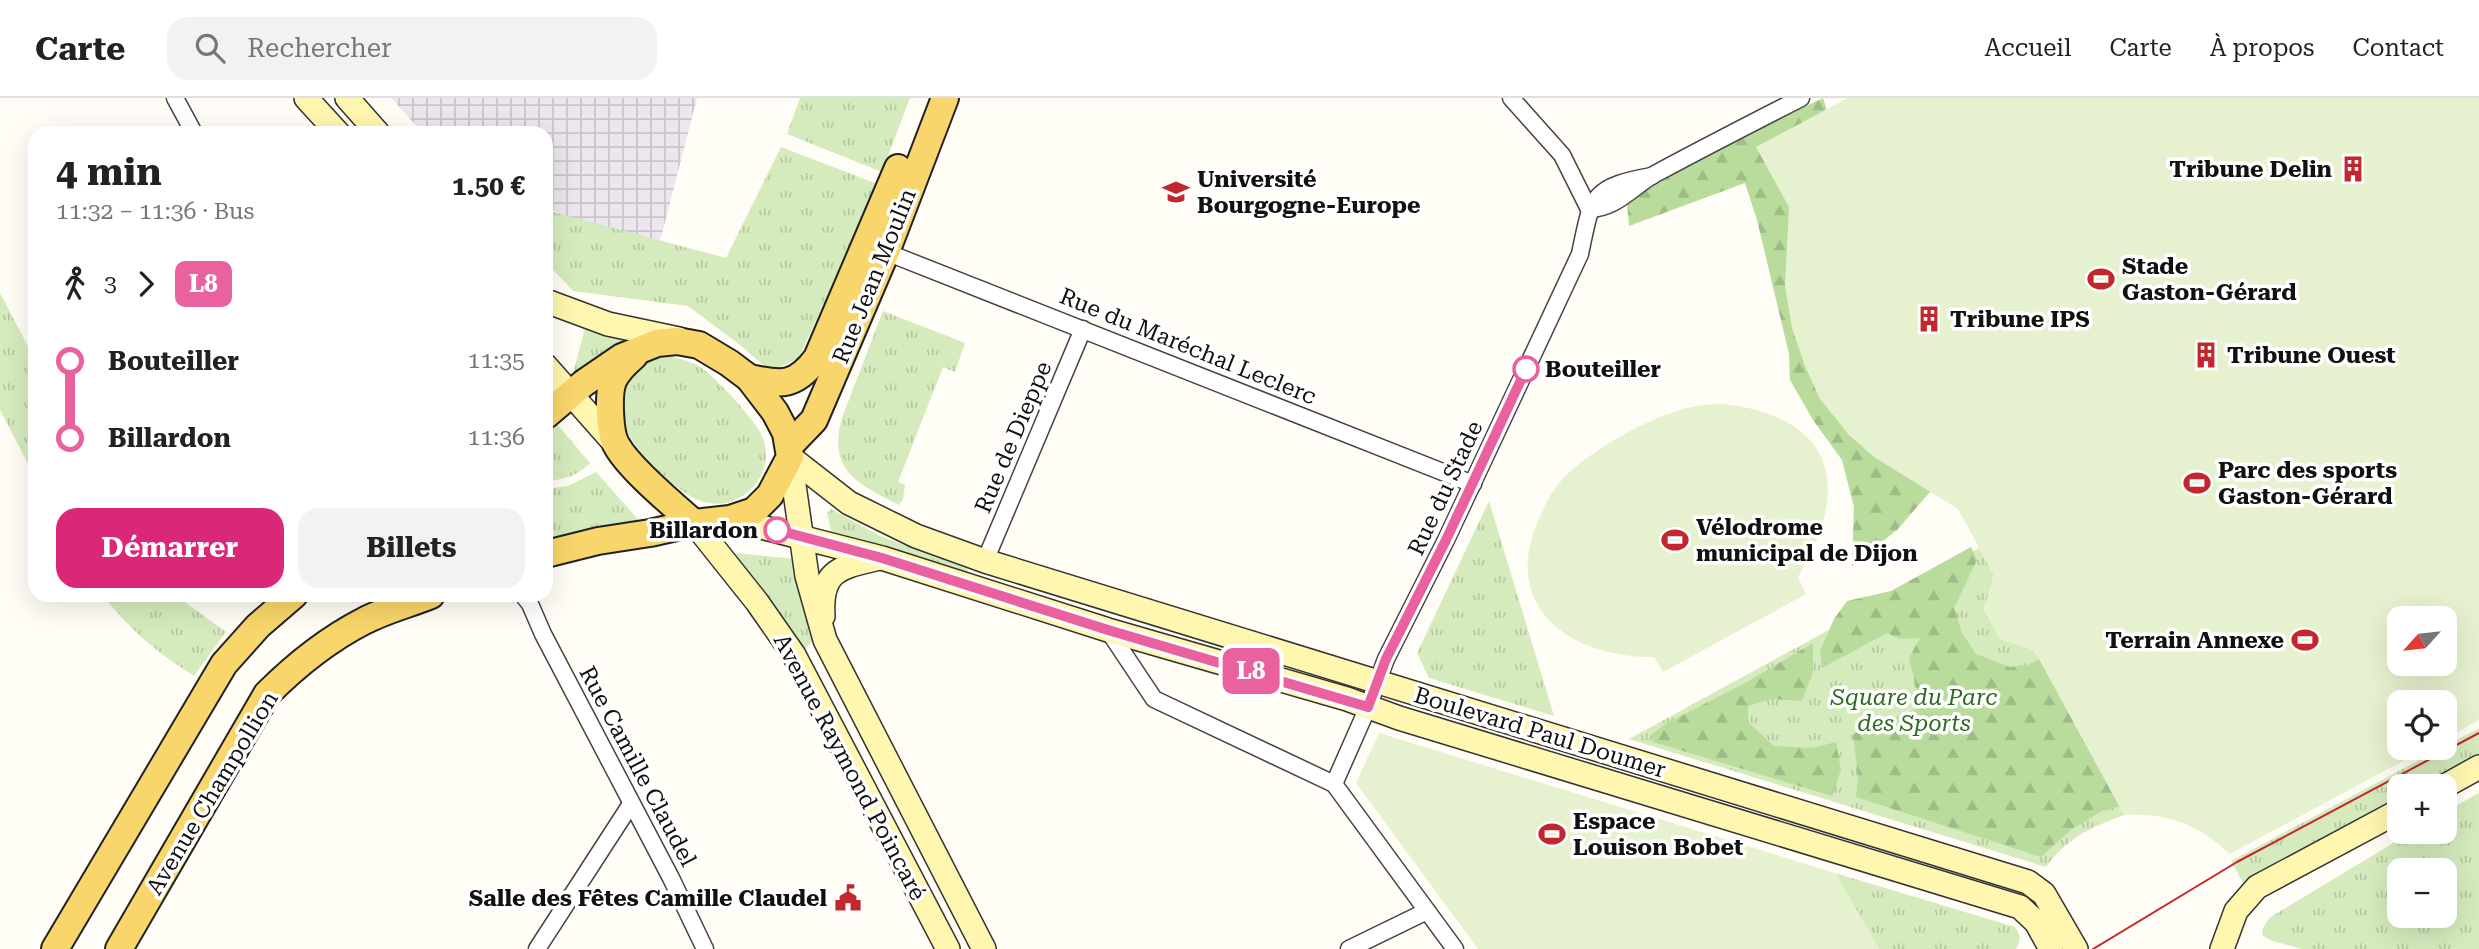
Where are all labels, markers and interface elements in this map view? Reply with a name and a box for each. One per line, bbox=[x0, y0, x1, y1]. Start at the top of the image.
search box bbox=[167, 17, 657, 80]
text: Carte bbox=[35, 29, 125, 68]
icon: search bbox=[191, 29, 229, 67]
text: Rechercher bbox=[247, 33, 392, 63]
text: Accueil bbox=[1985, 34, 2071, 62]
text: Carte bbox=[2109, 34, 2172, 62]
text: À propos bbox=[2210, 34, 2314, 62]
text: Contact bbox=[2352, 34, 2444, 62]
text: 4 min bbox=[56, 150, 162, 194]
building icon: Tribune Delin bbox=[2338, 154, 2368, 184]
place label: Tribune Delin bbox=[2169, 156, 2333, 183]
place label: Université Bourgogne-Europe bbox=[1197, 166, 1421, 219]
text: 1.50 € bbox=[452, 171, 525, 201]
school or university icon: Université Bourgogne-Europe bbox=[1161, 177, 1191, 207]
street label: Rue Jean Moulin bbox=[827, 185, 922, 368]
text: 11:32 – 11:36 · Bus bbox=[56, 198, 254, 225]
place label: Stade Gaston-Gérard bbox=[2122, 253, 2297, 306]
sports icon: Stade Gaston-Gérard bbox=[2086, 264, 2116, 294]
icon: walk bbox=[56, 265, 94, 303]
icon: forward bbox=[127, 265, 165, 303]
text: 3 bbox=[104, 270, 117, 297]
text: L8 bbox=[189, 270, 218, 298]
street label: Rue du Maréchal Leclerc bbox=[1056, 283, 1320, 410]
building icon: Tribune IPS bbox=[1914, 304, 1944, 334]
place label: Tribune IPS bbox=[1950, 306, 2090, 333]
building icon: Tribune Ouest bbox=[2191, 340, 2221, 370]
place label: Tribune Ouest bbox=[2227, 342, 2396, 369]
text: Bouteiller bbox=[108, 346, 239, 376]
text: 11:35 bbox=[468, 347, 525, 374]
marker: Bouteiller bbox=[1513, 356, 1539, 382]
place label: Bouteiller bbox=[1545, 356, 1661, 383]
street label: Rue de Dieppe bbox=[969, 357, 1058, 517]
street label: Rue du Stade bbox=[1402, 417, 1488, 560]
text: Billardon bbox=[108, 423, 231, 453]
text: 11:36 bbox=[468, 424, 525, 451]
place label: Parc des sports Gaston-Gérard bbox=[2218, 457, 2397, 510]
sports icon: Parc des sports Gaston-Gérard bbox=[2182, 468, 2212, 498]
button: Démarrer bbox=[56, 508, 284, 588]
button: Billets bbox=[298, 508, 525, 588]
place label: Vélodrome municipal de Dijon bbox=[1696, 514, 1918, 567]
place label: Billardon bbox=[649, 517, 759, 544]
marker: Billardon bbox=[764, 517, 790, 543]
sports icon: Vélodrome municipal de Dijon bbox=[1660, 525, 1690, 555]
north arrow bbox=[2387, 606, 2457, 676]
map controls bbox=[2387, 606, 2457, 928]
sports icon: Terrain Annexe bbox=[2290, 625, 2320, 655]
place label: Terrain Annexe bbox=[2105, 627, 2284, 654]
street label: Avenue Raymond Poincaré bbox=[768, 629, 931, 905]
line badge: L8 bbox=[1220, 648, 1282, 694]
text: L8 bbox=[1237, 657, 1265, 685]
street label: Rue Camille Claudel bbox=[573, 662, 702, 871]
street label: Boulevard Paul Doumer bbox=[1411, 681, 1669, 784]
park label: Square du Parc des Sports bbox=[1830, 684, 1997, 737]
street label: Avenue Champollion bbox=[141, 686, 284, 900]
button: locate bbox=[2387, 690, 2457, 760]
button: + bbox=[2387, 774, 2457, 844]
place label: Espace Louison Bobet bbox=[1573, 808, 1743, 861]
sports icon: Espace Louison Bobet bbox=[1537, 819, 1567, 849]
button: − bbox=[2387, 858, 2457, 928]
public building icon: Salle des Fêtes Camille Claudel bbox=[833, 883, 863, 913]
place label: Salle des Fêtes Camille Claudel bbox=[469, 885, 827, 912]

